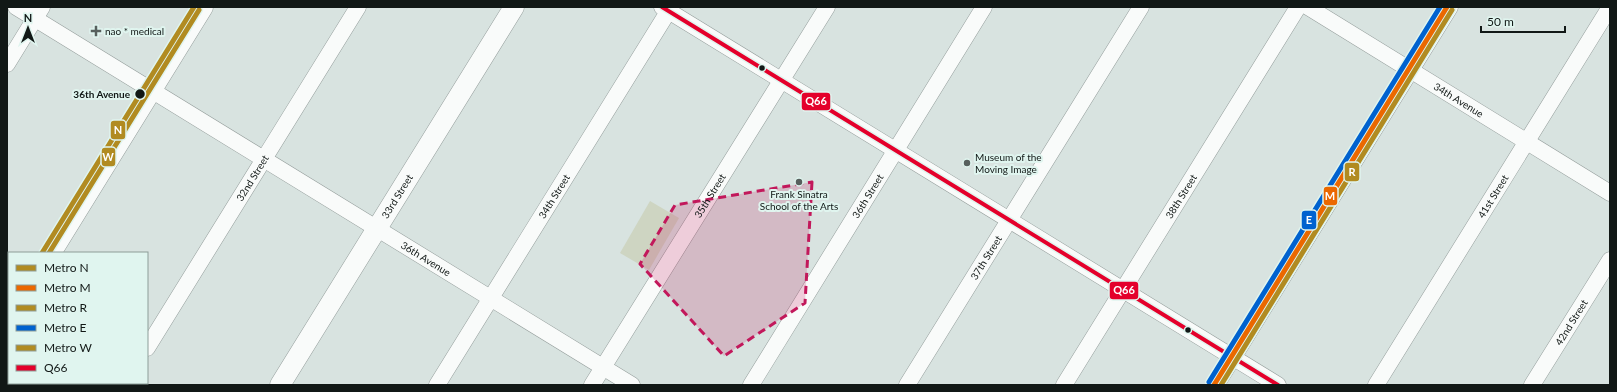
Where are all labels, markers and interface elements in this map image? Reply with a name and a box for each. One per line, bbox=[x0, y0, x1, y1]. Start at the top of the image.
north arrow bbox=[8, 8, 48, 48]
scale bar bbox=[1481, 8, 1565, 34]
text: N bbox=[24, 11, 32, 24]
text: 50 m bbox=[1487, 14, 1514, 29]
marker: nao * medical bbox=[90, 25, 102, 37]
place label: nao * medical bbox=[105, 25, 164, 37]
unlabelled marker bbox=[757, 63, 767, 73]
street label: 34th Avenue bbox=[1432, 80, 1486, 120]
marker: 36th Avenue bbox=[133, 87, 147, 101]
place label: 36th Avenue bbox=[73, 88, 131, 100]
line badge: Q66 bbox=[801, 92, 831, 111]
text: Q66 bbox=[805, 94, 827, 107]
line badge: N bbox=[110, 120, 126, 140]
text: N bbox=[114, 123, 122, 136]
line badge: W bbox=[101, 147, 116, 167]
text: W bbox=[102, 150, 114, 163]
place label: Museum of the Moving Image bbox=[975, 151, 1042, 175]
street label: 32nd Street bbox=[234, 152, 271, 203]
marker: Museum of the Moving Image bbox=[962, 158, 972, 168]
line badge: R bbox=[1344, 162, 1360, 182]
text: R bbox=[1348, 165, 1356, 178]
street label: 35th Street bbox=[692, 171, 728, 220]
street label: 36th Street bbox=[849, 171, 886, 220]
street label: 33rd Street bbox=[379, 172, 415, 220]
street label: 34th Street bbox=[536, 172, 572, 221]
street label: 38th Street bbox=[1163, 172, 1199, 221]
street label: 41st Street bbox=[1475, 172, 1511, 220]
marker: Frank Sinatra School of the Arts bbox=[794, 177, 804, 187]
line badge: M bbox=[1323, 186, 1338, 206]
place label: Frank Sinatra School of the Arts bbox=[760, 188, 838, 212]
text: M bbox=[1325, 189, 1335, 202]
line badge: E bbox=[1301, 210, 1317, 230]
text: E bbox=[1306, 213, 1312, 226]
street label: 37th Street bbox=[968, 233, 1004, 282]
street label: 36th Avenue bbox=[399, 239, 453, 278]
legend bbox=[8, 252, 148, 384]
text: Metro N bbox=[44, 260, 89, 275]
text: Metro M bbox=[44, 280, 91, 295]
line badge: Q66 bbox=[1109, 281, 1139, 300]
text: Q66 bbox=[1113, 283, 1135, 296]
street label: 42nd Street bbox=[1552, 297, 1590, 347]
text: Metro R bbox=[44, 300, 88, 315]
text: Metro E bbox=[44, 320, 87, 335]
unlabelled marker bbox=[1183, 325, 1193, 335]
text: Metro W bbox=[44, 340, 92, 355]
text: Q66 bbox=[44, 360, 68, 375]

